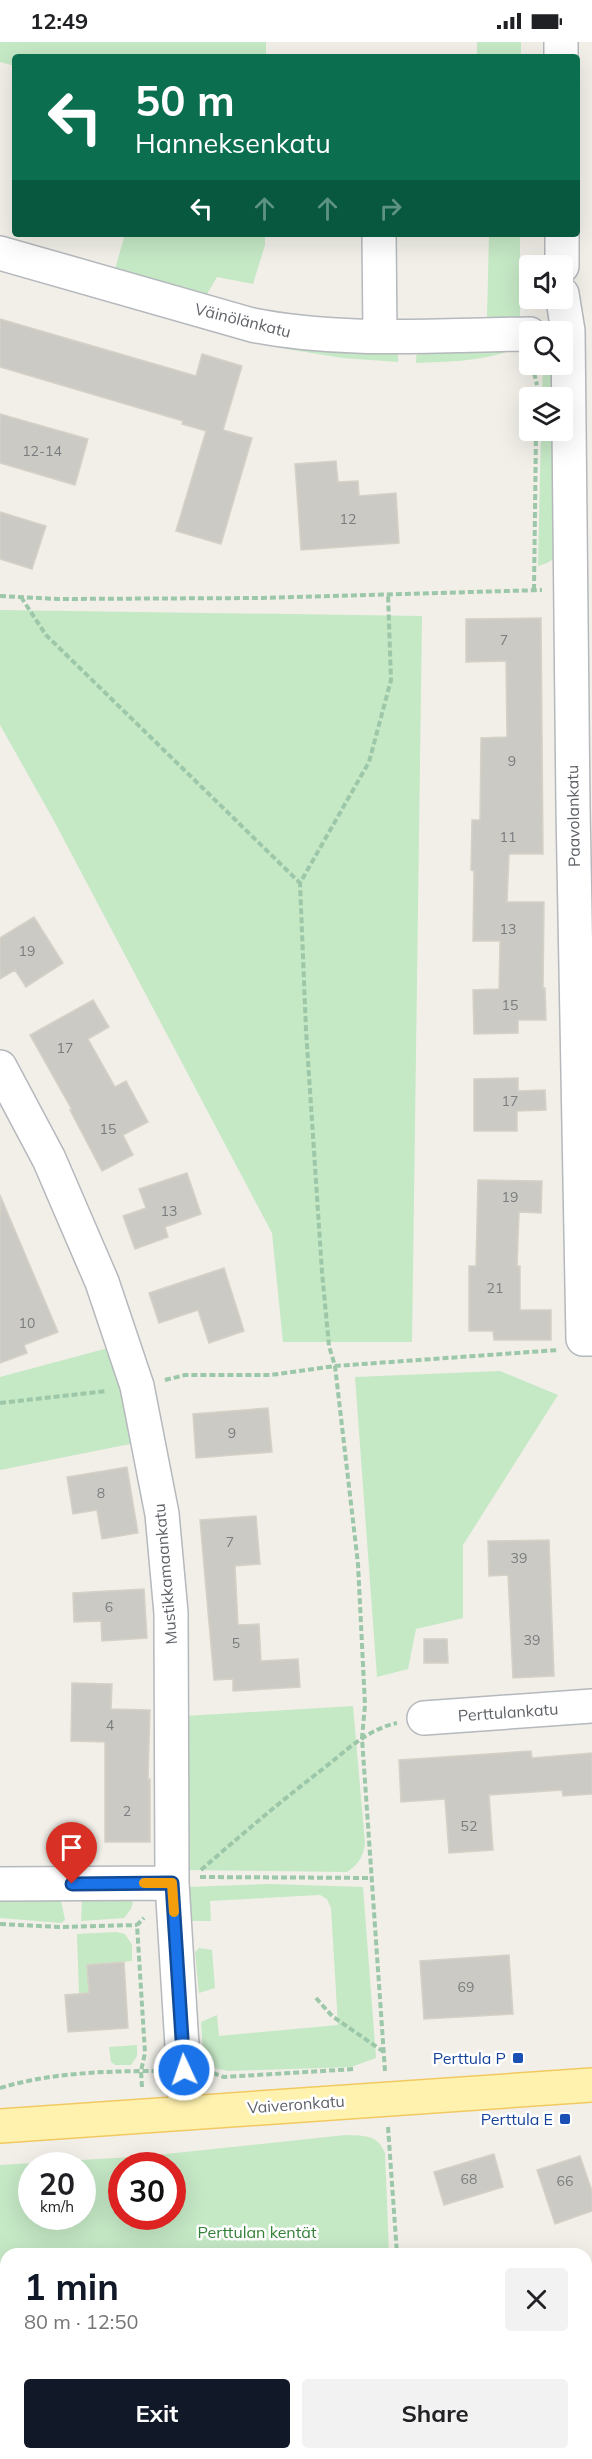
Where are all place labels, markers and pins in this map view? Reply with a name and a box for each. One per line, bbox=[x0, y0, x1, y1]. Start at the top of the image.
pin bbox=[46, 1822, 97, 1884]
place label: Perttula P bbox=[433, 2048, 506, 2068]
marker: Perttula P bbox=[511, 2051, 525, 2065]
place label: Perttula E bbox=[481, 2109, 553, 2129]
marker: Perttula E bbox=[558, 2112, 572, 2126]

